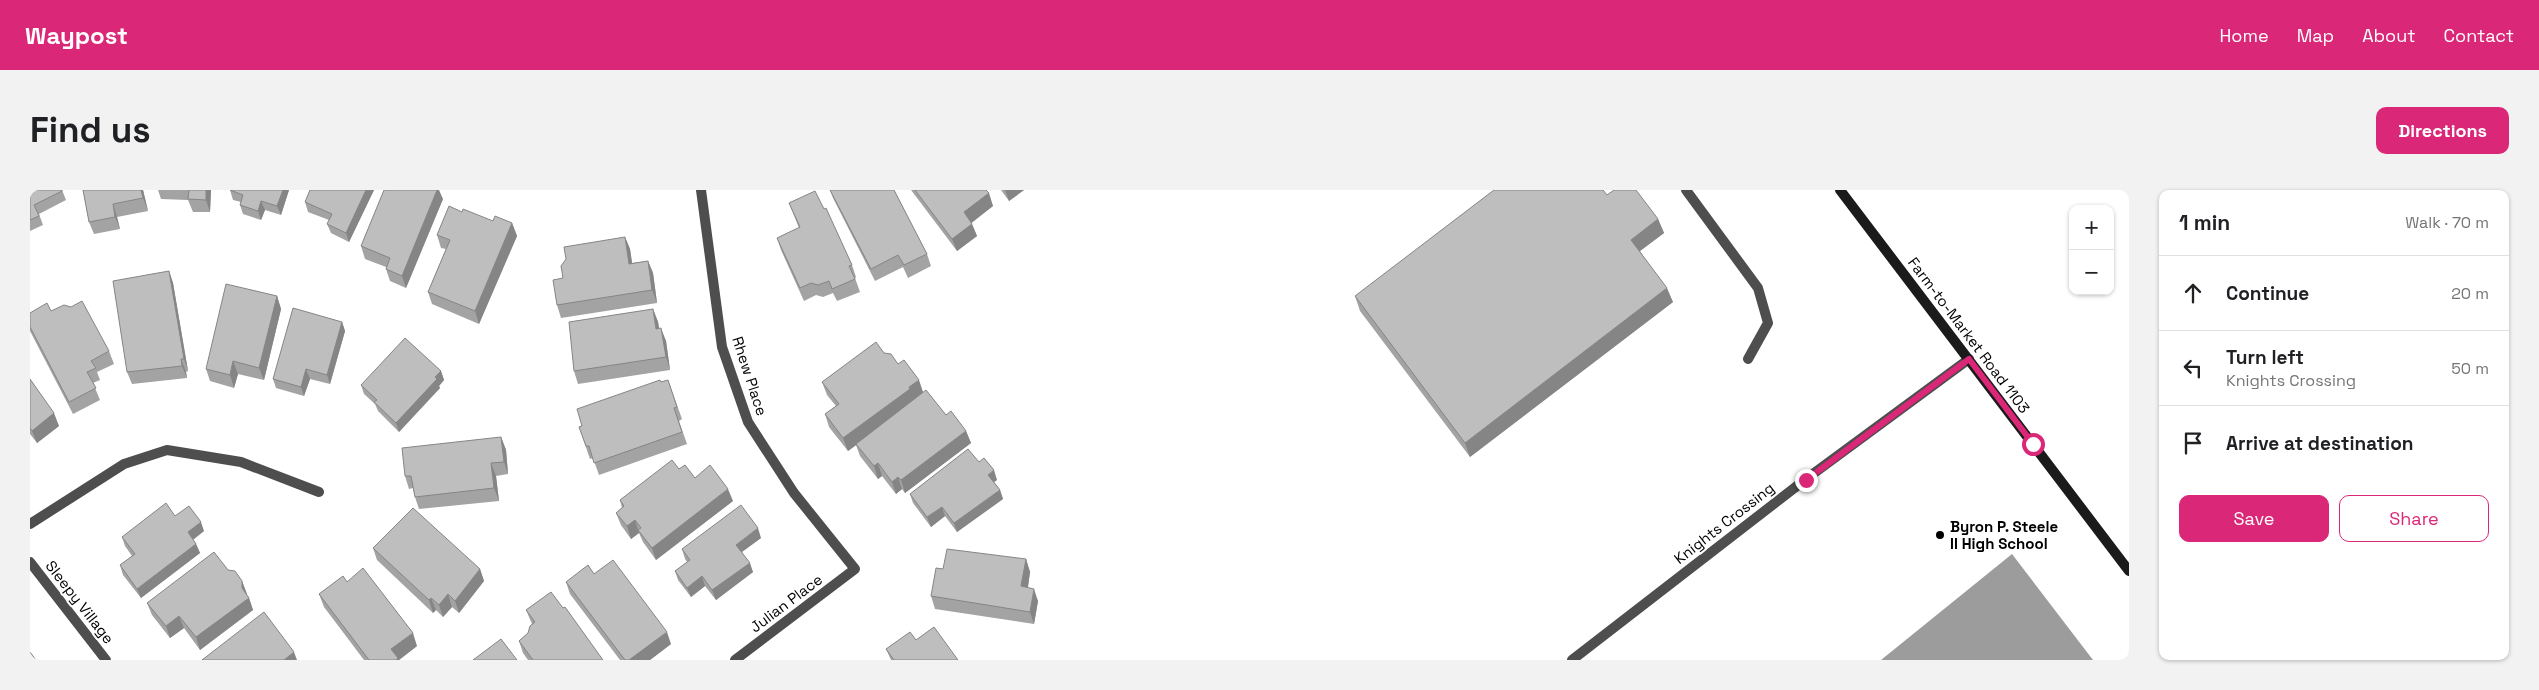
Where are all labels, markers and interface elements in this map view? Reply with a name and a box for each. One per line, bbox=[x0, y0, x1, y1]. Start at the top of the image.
text: Waypost bbox=[25, 20, 128, 51]
text: Home bbox=[2220, 24, 2269, 47]
text: Map bbox=[2297, 24, 2334, 47]
text: About bbox=[2362, 24, 2416, 47]
text: Contact bbox=[2444, 24, 2514, 47]
button: Directions bbox=[2376, 107, 2509, 154]
text: Find us bbox=[30, 108, 151, 152]
map controls bbox=[2069, 205, 2114, 295]
button: + bbox=[2069, 205, 2114, 250]
text: 1 min bbox=[2179, 209, 2230, 236]
text: Walk · 70 m bbox=[2405, 212, 2489, 233]
button: − bbox=[2069, 250, 2114, 295]
street label: Farm-to-Market Road 1103 bbox=[1904, 253, 2034, 417]
icon: ahead bbox=[2179, 279, 2207, 307]
text: Continue bbox=[2226, 281, 2309, 306]
text: 20 m bbox=[2451, 283, 2489, 304]
street label: Rhew Place bbox=[728, 334, 772, 418]
text: Turn left bbox=[2226, 345, 2304, 370]
icon: left bbox=[2179, 354, 2207, 382]
text: 50 m bbox=[2451, 358, 2489, 379]
text: Knights Crossing bbox=[2226, 370, 2356, 391]
icon: arrive bbox=[2179, 429, 2207, 457]
text: Arrive at destination bbox=[2226, 431, 2414, 456]
route start bbox=[2022, 433, 2045, 456]
route end bbox=[1795, 469, 1818, 492]
street label: Knights Crossing bbox=[1670, 478, 1778, 568]
button: Save bbox=[2179, 495, 2329, 542]
button: Share bbox=[2339, 495, 2489, 542]
place label: Byron P. Steele II High School bbox=[1950, 517, 2058, 553]
marker: Byron P. Steele II High School bbox=[1934, 529, 1946, 541]
street label: Sleepy Village bbox=[42, 557, 118, 647]
street label: Julian Place bbox=[746, 570, 826, 636]

